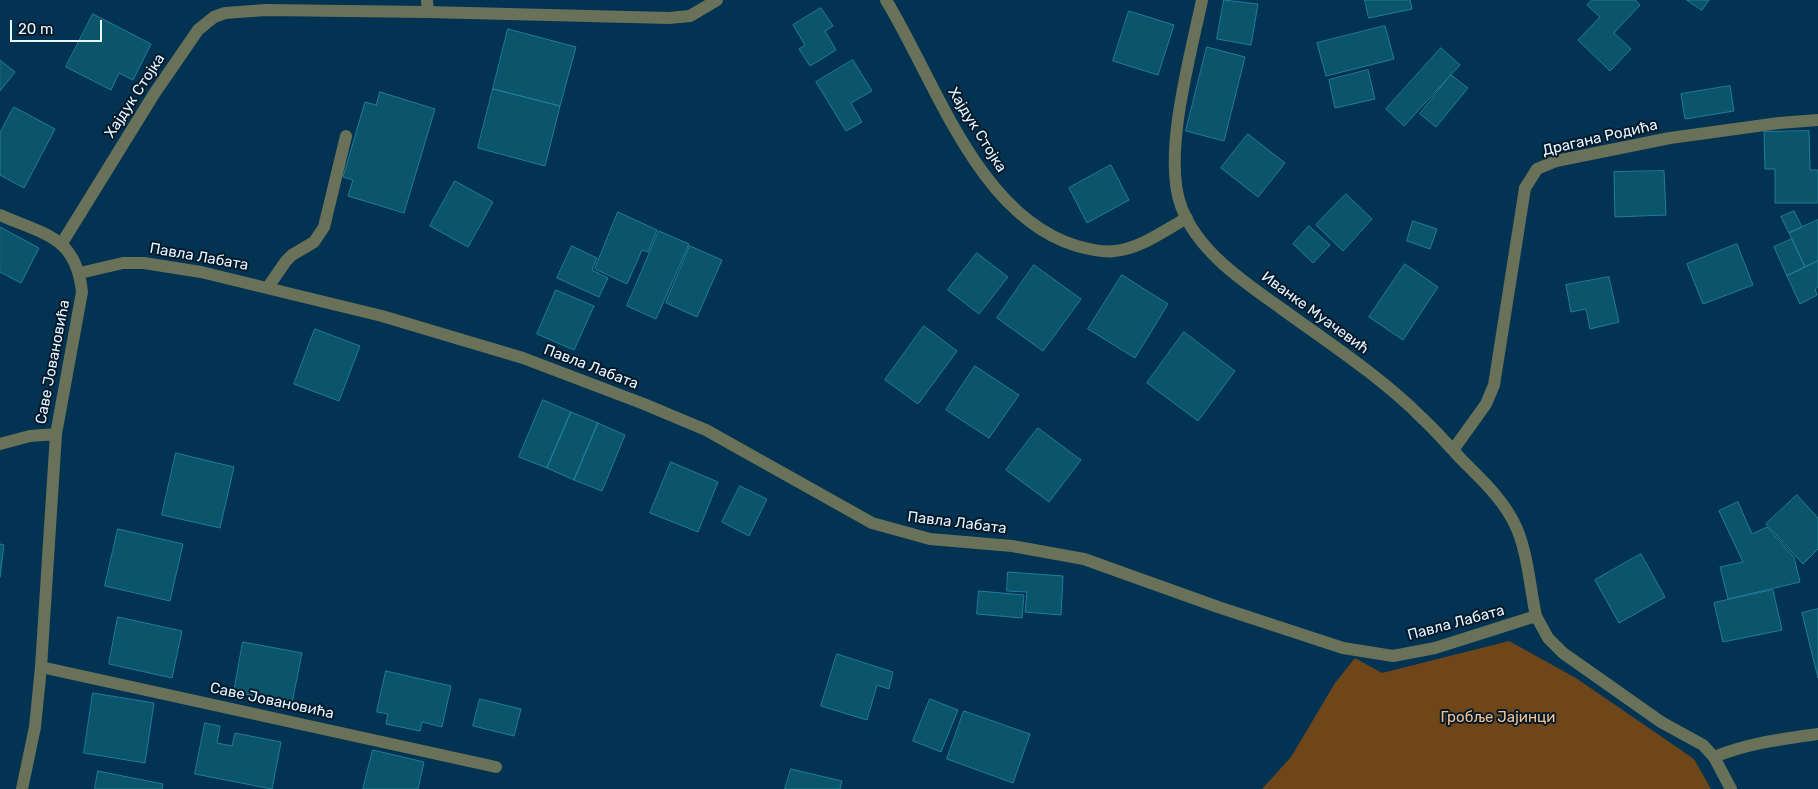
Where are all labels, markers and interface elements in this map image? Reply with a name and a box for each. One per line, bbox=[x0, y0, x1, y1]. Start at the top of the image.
scale bar bbox=[12, 10, 105, 42]
text: 20 m bbox=[18, 20, 53, 38]
street label: Хајдук Стојка bbox=[101, 50, 169, 142]
street label: Хајдук Стојка bbox=[944, 84, 1010, 176]
street label: Драгана Родића bbox=[1541, 116, 1659, 160]
street label: Павла Лабата bbox=[148, 239, 250, 275]
street label: Иванке Муачевић bbox=[1258, 268, 1372, 358]
street label: Саве Јовановића bbox=[32, 298, 74, 426]
street label: Павла Лабата bbox=[541, 341, 641, 393]
street label: Павла Лабата bbox=[906, 508, 1008, 538]
street label: Павла Лабата bbox=[1405, 601, 1507, 645]
street label: Саве Јовановића bbox=[208, 679, 336, 723]
park label: Гробље Јајинци bbox=[1441, 709, 1555, 727]

